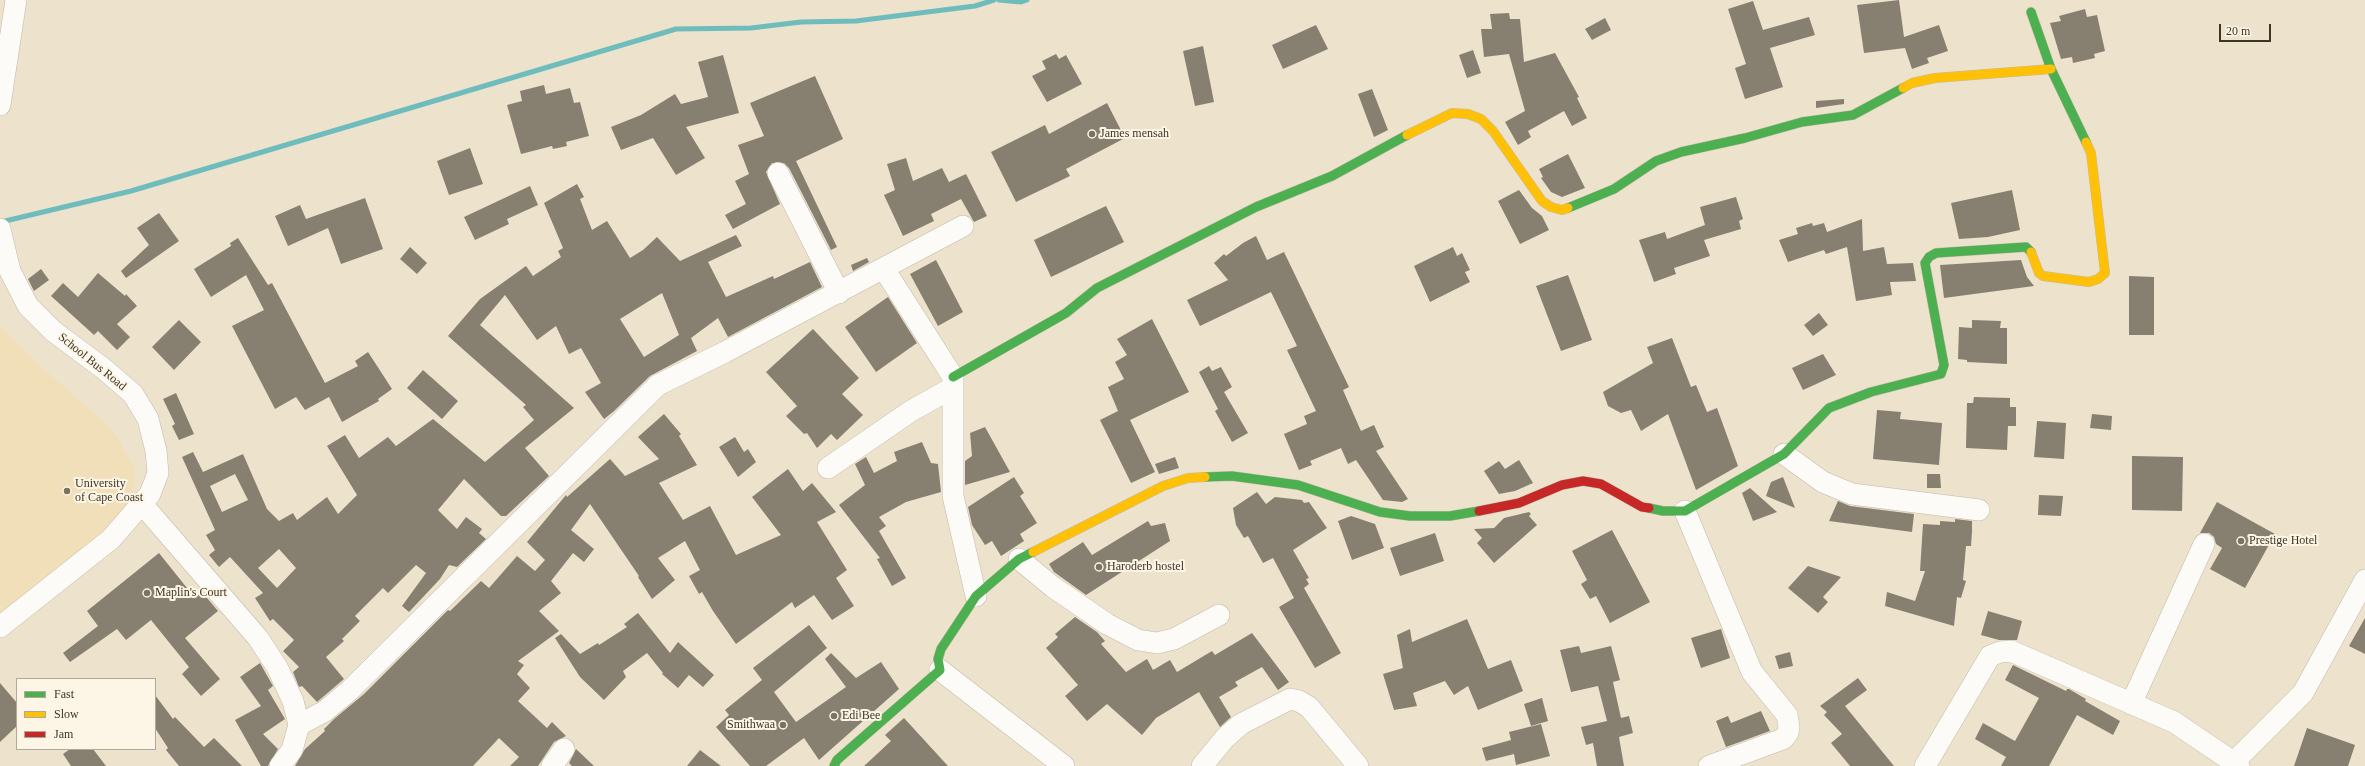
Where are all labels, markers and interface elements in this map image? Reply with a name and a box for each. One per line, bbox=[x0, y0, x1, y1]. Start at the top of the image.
scale bar bbox=[2221, 16, 2273, 42]
text: 20 m bbox=[2226, 24, 2250, 38]
place label: James mensah bbox=[1100, 127, 1169, 141]
marker: James mensah bbox=[1087, 129, 1097, 139]
street label: School Bus Road bbox=[55, 330, 129, 394]
place label: University of Cape Coast bbox=[75, 477, 143, 505]
marker: University of Cape Coast bbox=[62, 486, 72, 496]
place label: Prestige Hotel bbox=[2249, 534, 2317, 548]
marker: Prestige Hotel bbox=[2236, 536, 2246, 546]
place label: Haroderb hostel bbox=[1107, 560, 1184, 574]
marker: Haroderb hostel bbox=[1094, 562, 1104, 572]
place label: Maplin's Court bbox=[155, 586, 227, 600]
marker: Maplin's Court bbox=[142, 588, 152, 598]
legend bbox=[16, 678, 156, 750]
text: Fast bbox=[54, 687, 74, 701]
text: Slow bbox=[54, 707, 79, 721]
place label: Edi Bee bbox=[842, 709, 880, 723]
marker: Edi Bee bbox=[829, 711, 839, 721]
place label: Smithwaa bbox=[727, 718, 775, 732]
marker: Smithwaa bbox=[778, 720, 788, 730]
text: Jam bbox=[54, 727, 73, 741]

